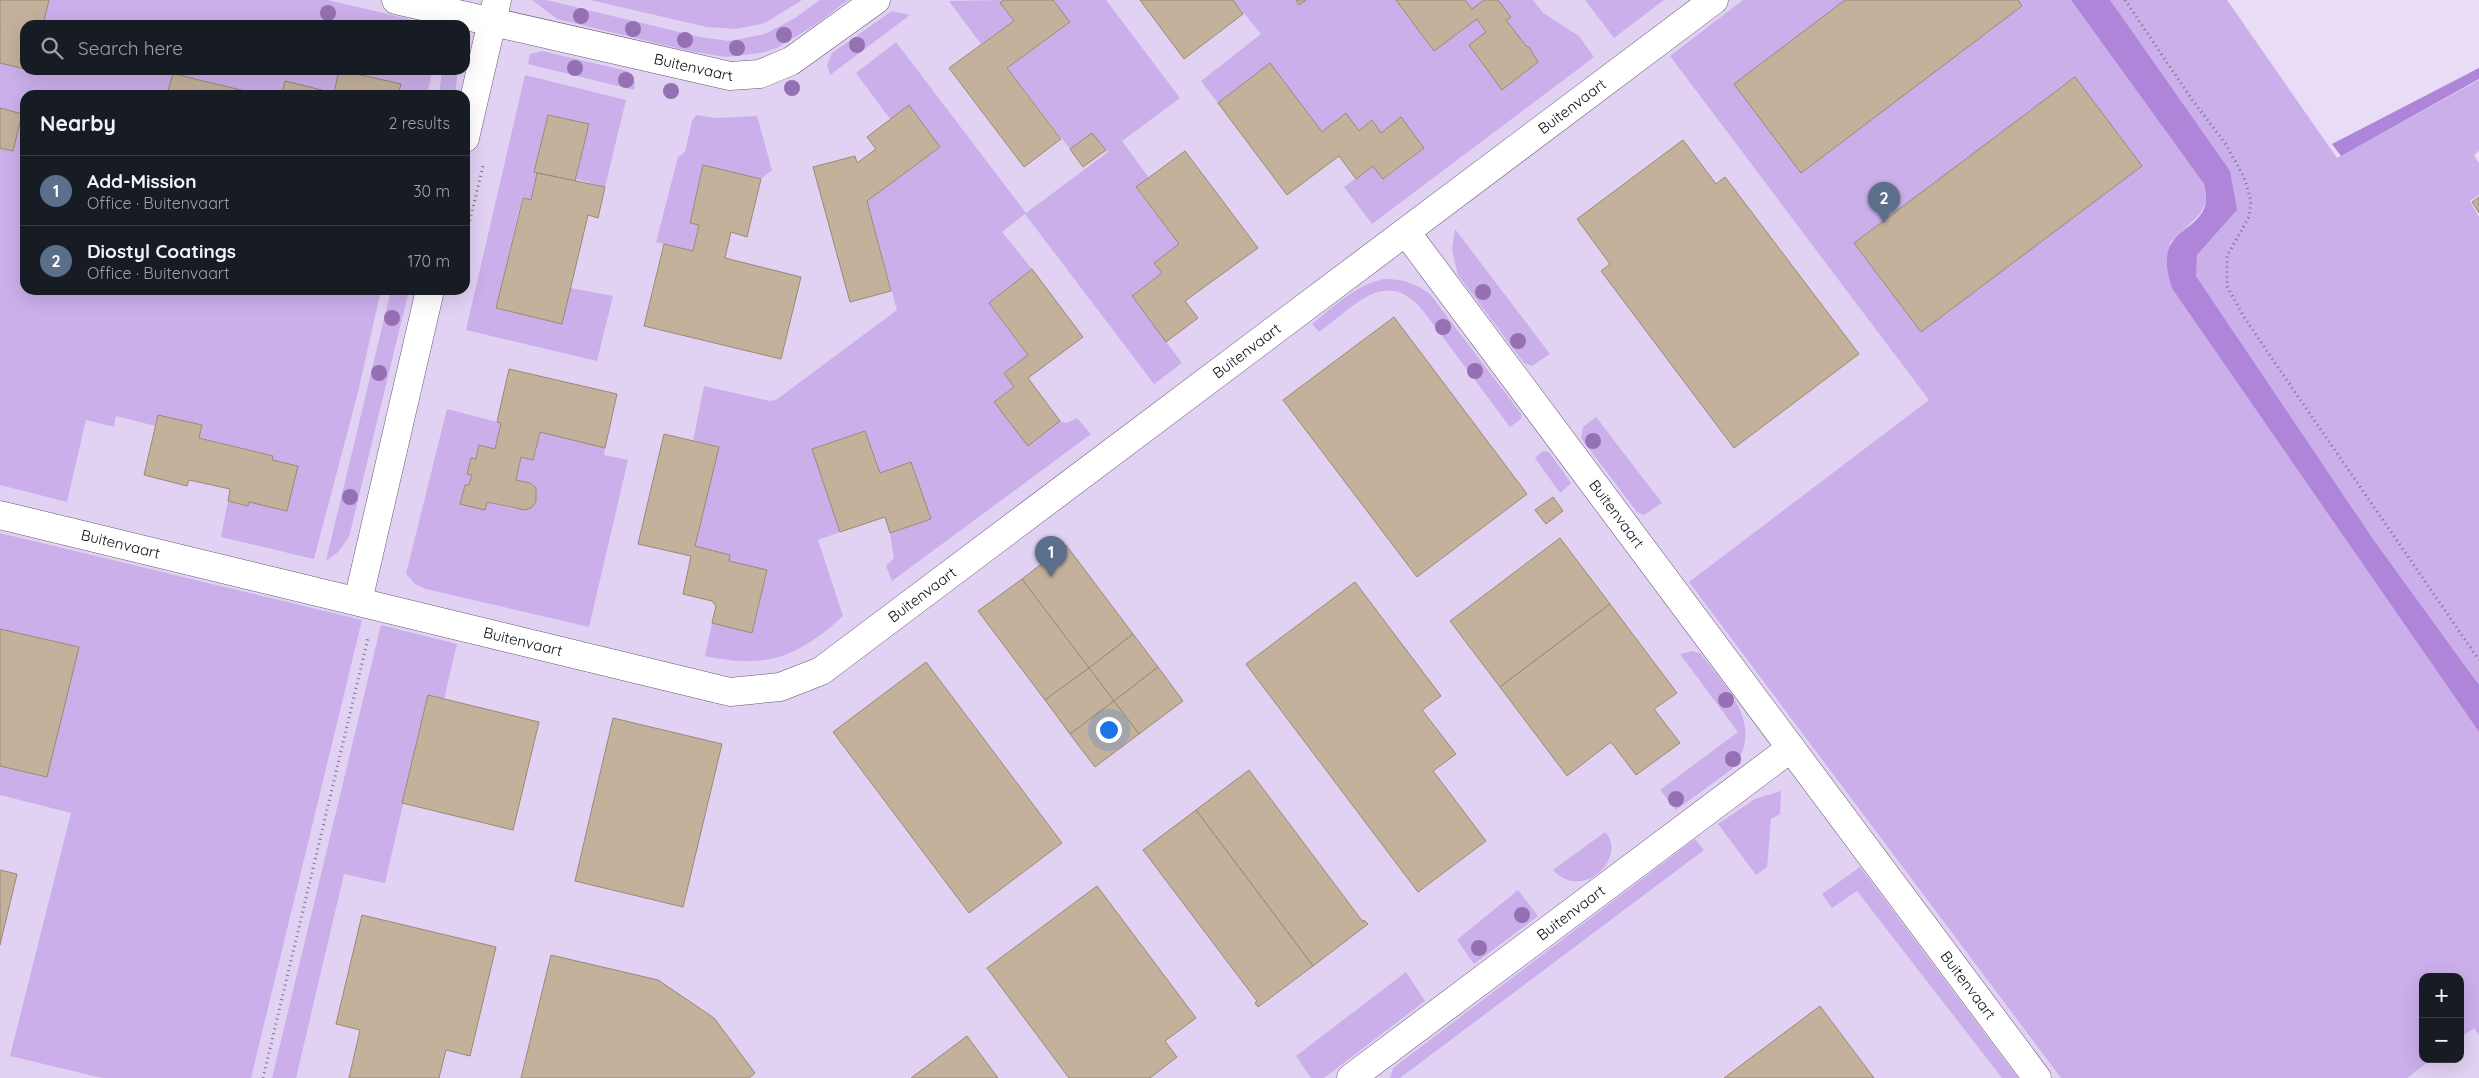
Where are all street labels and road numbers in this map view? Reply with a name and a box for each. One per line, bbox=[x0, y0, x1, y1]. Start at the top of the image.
street label: Buitenvaart bbox=[652, 49, 733, 85]
street label: Buitenvaart bbox=[1534, 74, 1610, 138]
street label: Buitenvaart bbox=[1208, 319, 1284, 383]
street label: Buitenvaart bbox=[1585, 476, 1649, 552]
street label: Buitenvaart bbox=[79, 525, 162, 562]
street label: Buitenvaart bbox=[884, 563, 960, 626]
street label: Buitenvaart bbox=[481, 623, 564, 660]
street label: Buitenvaart bbox=[1533, 881, 1609, 944]
street label: Buitenvaart bbox=[1937, 947, 2000, 1023]

